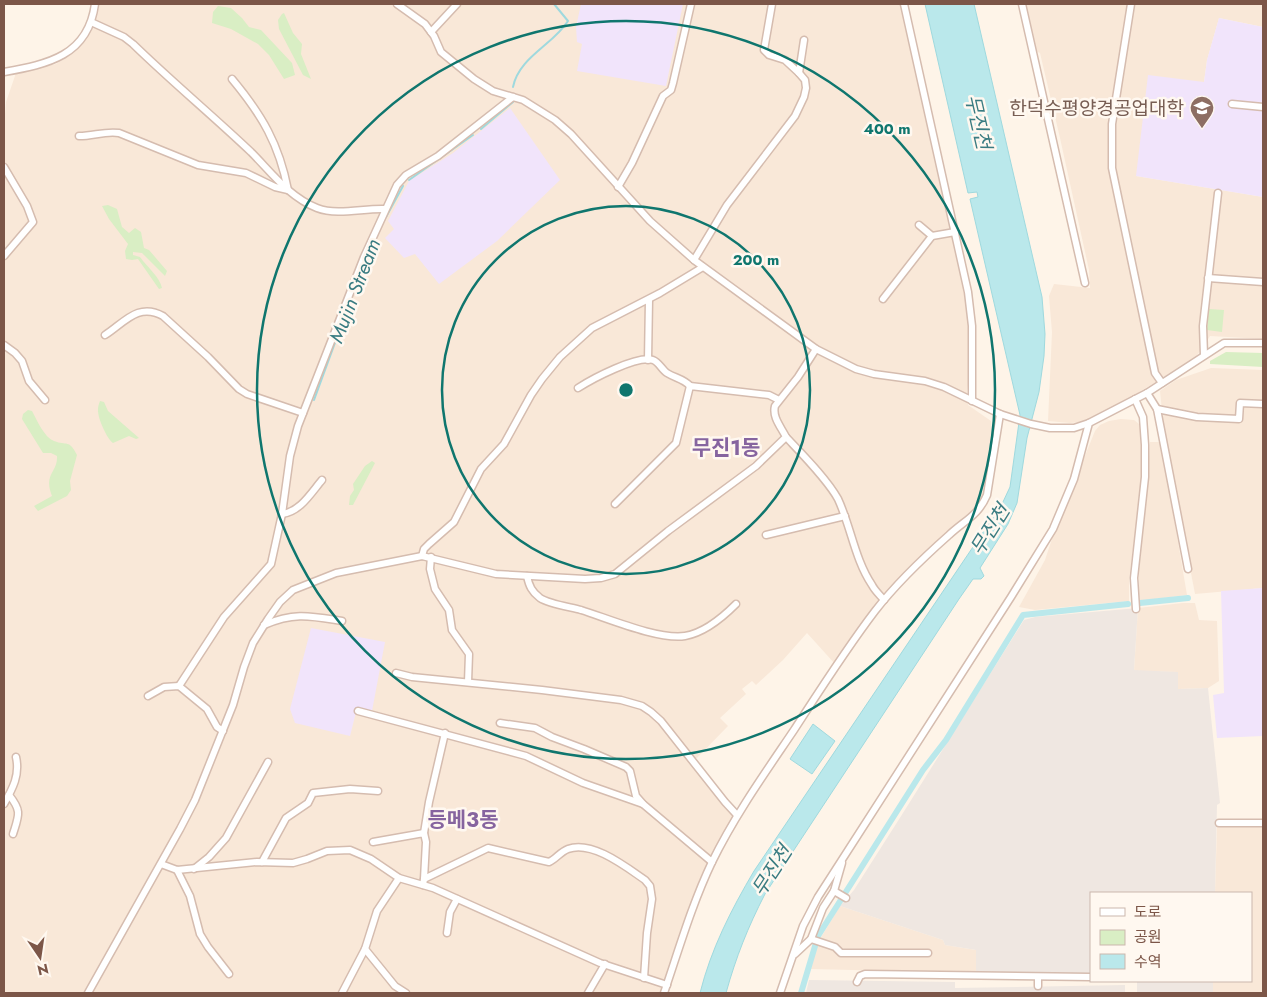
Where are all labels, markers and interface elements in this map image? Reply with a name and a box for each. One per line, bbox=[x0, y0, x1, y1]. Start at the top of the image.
water label: 무진천 bbox=[958, 92, 999, 155]
place label: 한덕수평양경공업대학 bbox=[1009, 95, 1185, 122]
school or university icon: 한덕수평양경공업대학 bbox=[1189, 95, 1215, 129]
text: 400 m bbox=[863, 118, 911, 140]
water label: Mujin Stream bbox=[322, 235, 388, 347]
text: 200 m bbox=[733, 249, 779, 271]
centre of rings bbox=[617, 381, 635, 399]
district label: 무진1동 bbox=[692, 433, 760, 463]
water label: 무진천 bbox=[963, 497, 1018, 561]
district label: 등메3동 bbox=[427, 805, 499, 835]
water label: 무진천 bbox=[745, 838, 801, 902]
legend bbox=[1090, 892, 1252, 982]
text: 도로 bbox=[1134, 901, 1162, 923]
text: 공원 bbox=[1134, 926, 1162, 948]
north arrow bbox=[15, 932, 65, 982]
text: 수역 bbox=[1134, 951, 1162, 973]
text: N bbox=[35, 959, 51, 981]

